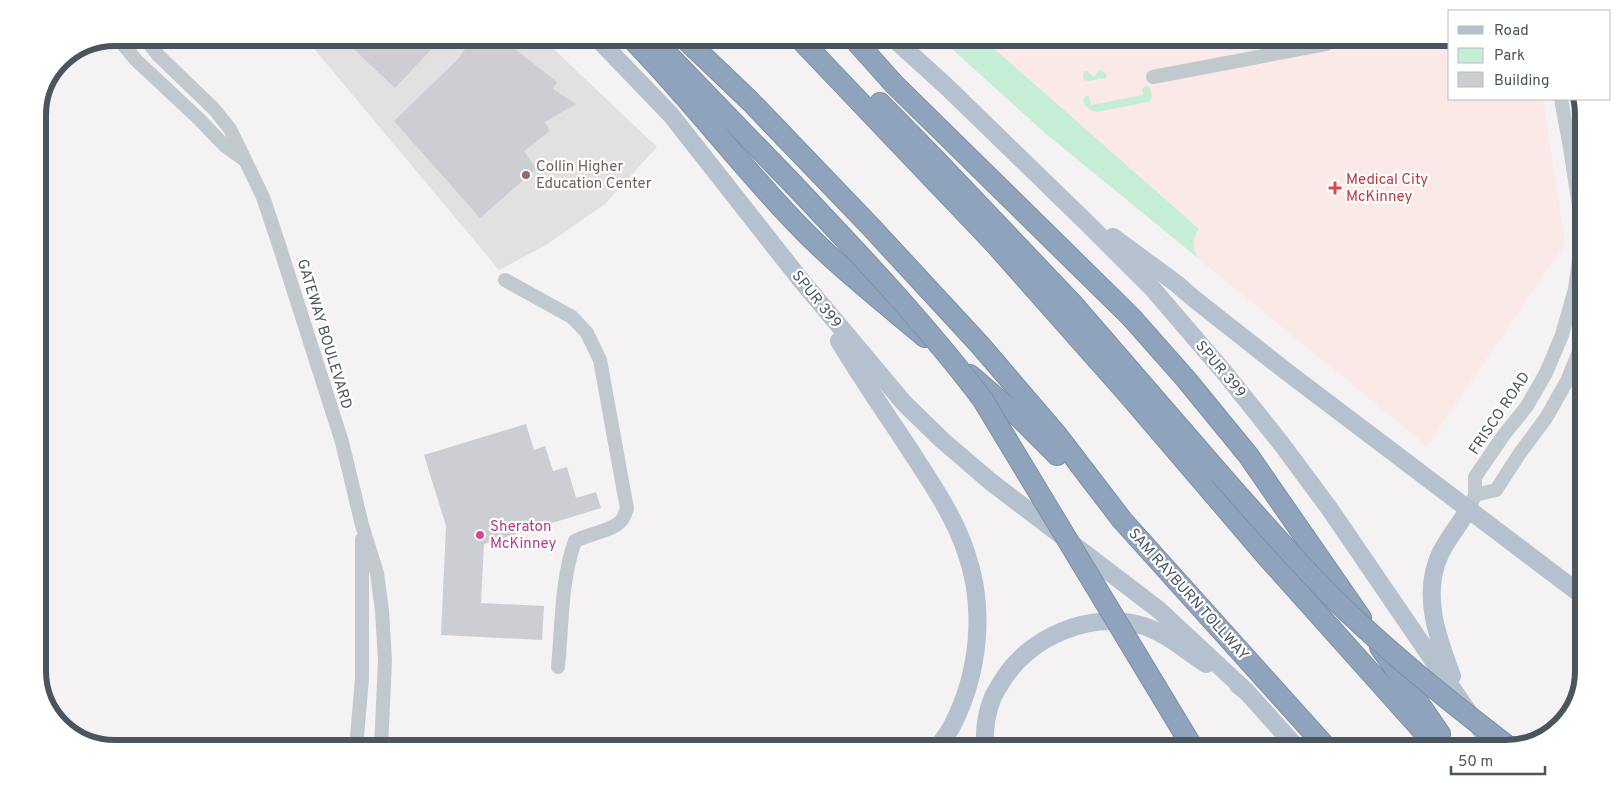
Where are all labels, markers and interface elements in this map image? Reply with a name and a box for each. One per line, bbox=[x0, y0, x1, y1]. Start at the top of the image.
legend bbox=[1448, 10, 1611, 100]
text: Road bbox=[1494, 22, 1529, 41]
text: Park bbox=[1494, 47, 1525, 66]
text: Building bbox=[1494, 72, 1549, 91]
place label: Collin Higher Education Center bbox=[536, 158, 652, 194]
marker: Collin Higher Education Center bbox=[520, 169, 532, 181]
place label: Medical City McKinney bbox=[1346, 171, 1428, 207]
marker: Medical City McKinney bbox=[1328, 181, 1342, 195]
street label: GATEWAY BOULEVARD bbox=[292, 257, 355, 412]
street label: SPUR 399 bbox=[787, 267, 845, 333]
street label: SPUR 399 bbox=[1190, 338, 1249, 402]
street label: FRISCO ROAD bbox=[1466, 369, 1535, 459]
place label: Sheraton McKinney bbox=[490, 518, 556, 554]
street label: SAM RAYBURN TOLLWAY bbox=[1124, 525, 1252, 665]
marker: Sheraton McKinney bbox=[474, 529, 486, 541]
scale bar bbox=[1451, 744, 1545, 776]
text: 50 m bbox=[1458, 753, 1493, 772]

